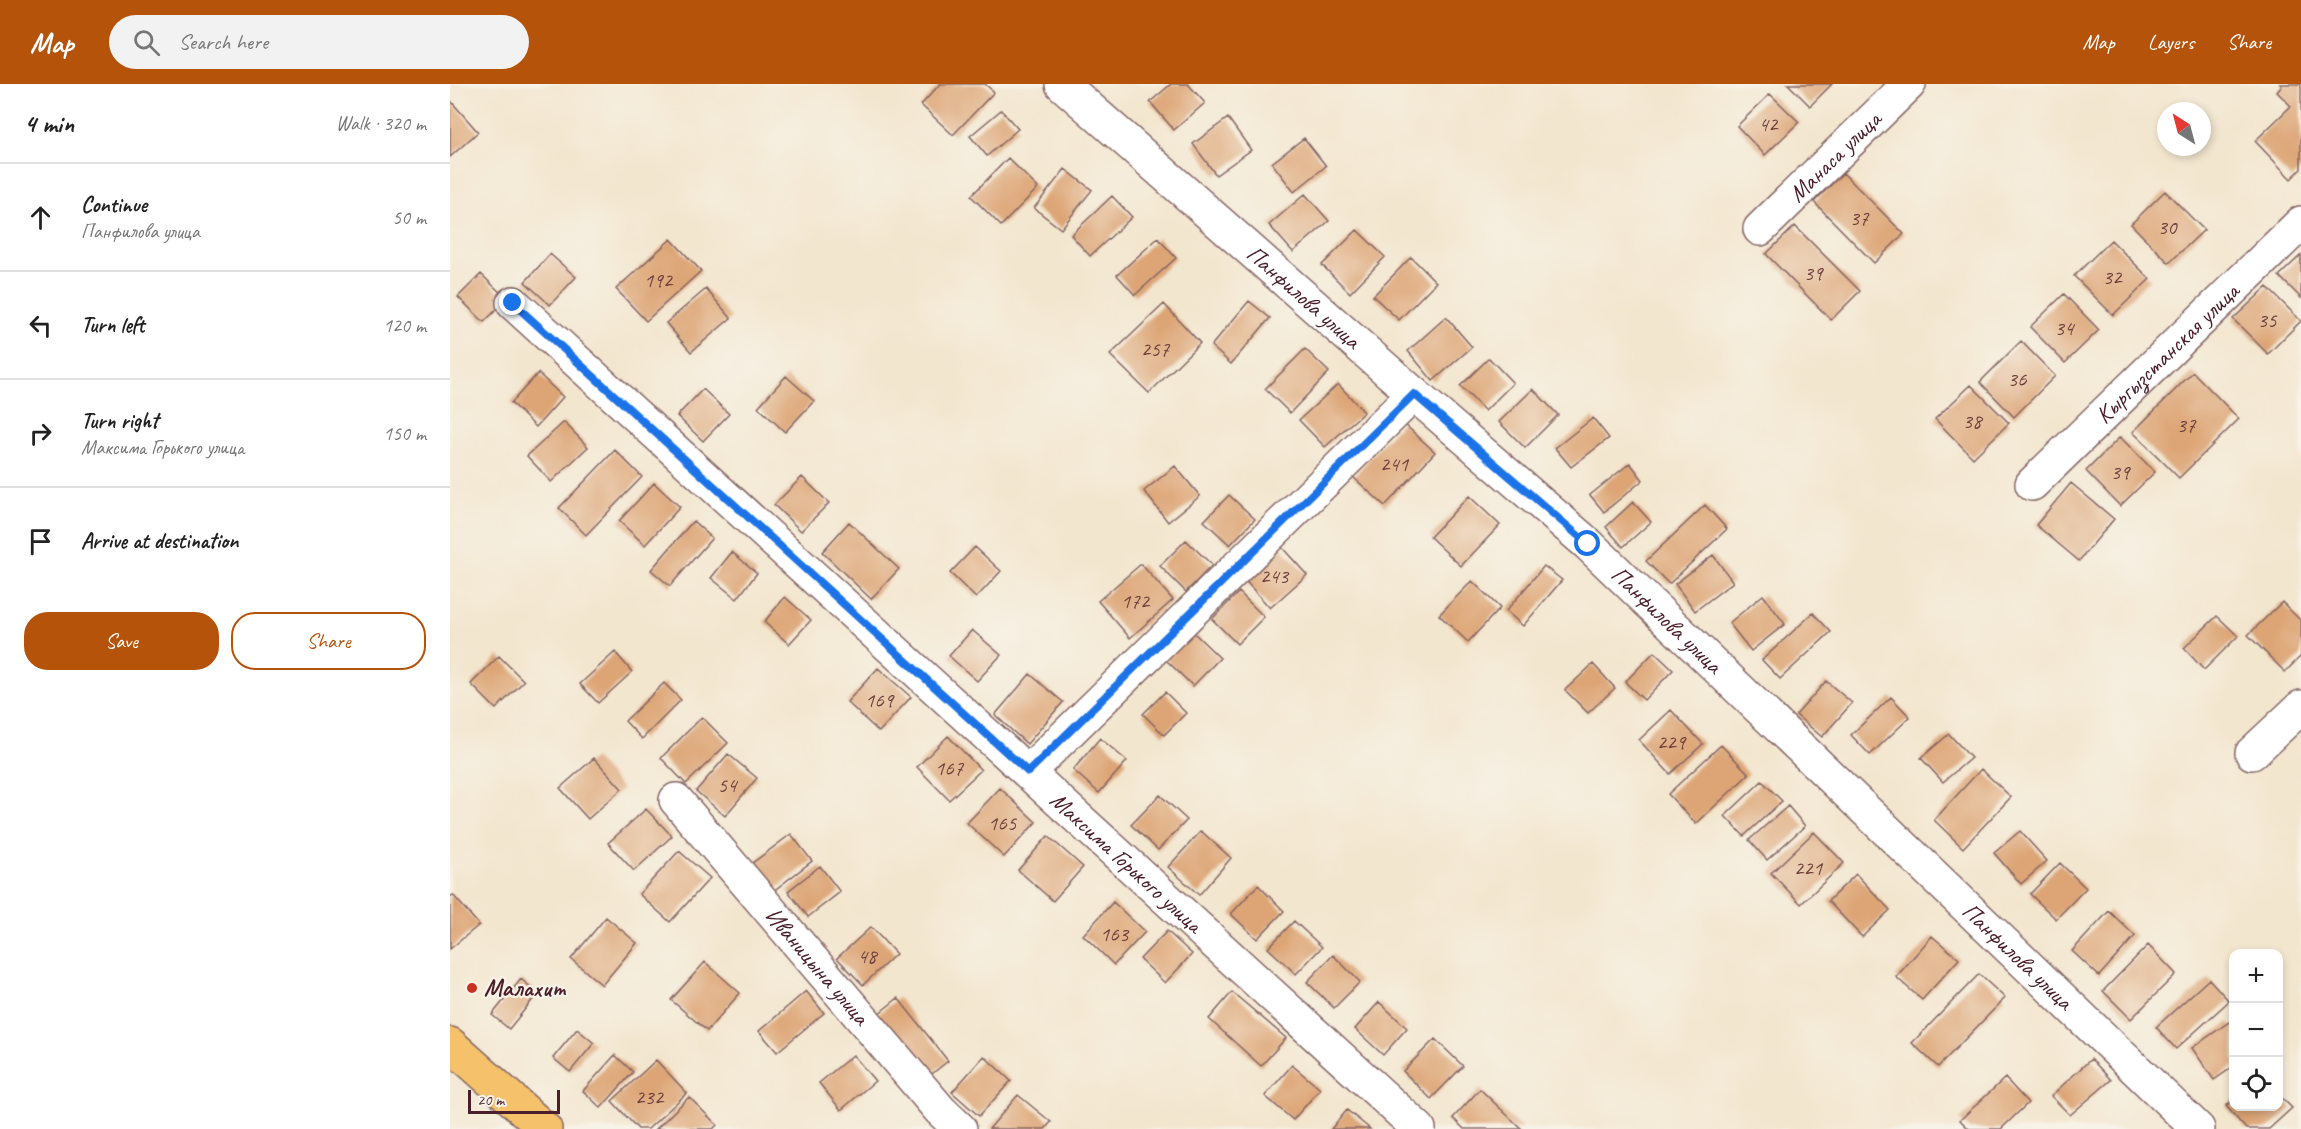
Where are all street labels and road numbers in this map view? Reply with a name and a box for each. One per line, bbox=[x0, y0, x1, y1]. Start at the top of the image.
street label: Манаса улица bbox=[1782, 103, 1889, 208]
street label: Панфилова улица bbox=[1240, 238, 1368, 356]
street label: Кыргызстанская улица bbox=[2089, 275, 2247, 430]
street label: Панфилова улица bbox=[1605, 559, 1730, 681]
street label: Максима Горького улица bbox=[1044, 785, 1210, 941]
street label: Панфилова улица bbox=[1956, 896, 2080, 1017]
street label: Иваницына улица bbox=[759, 901, 877, 1032]

